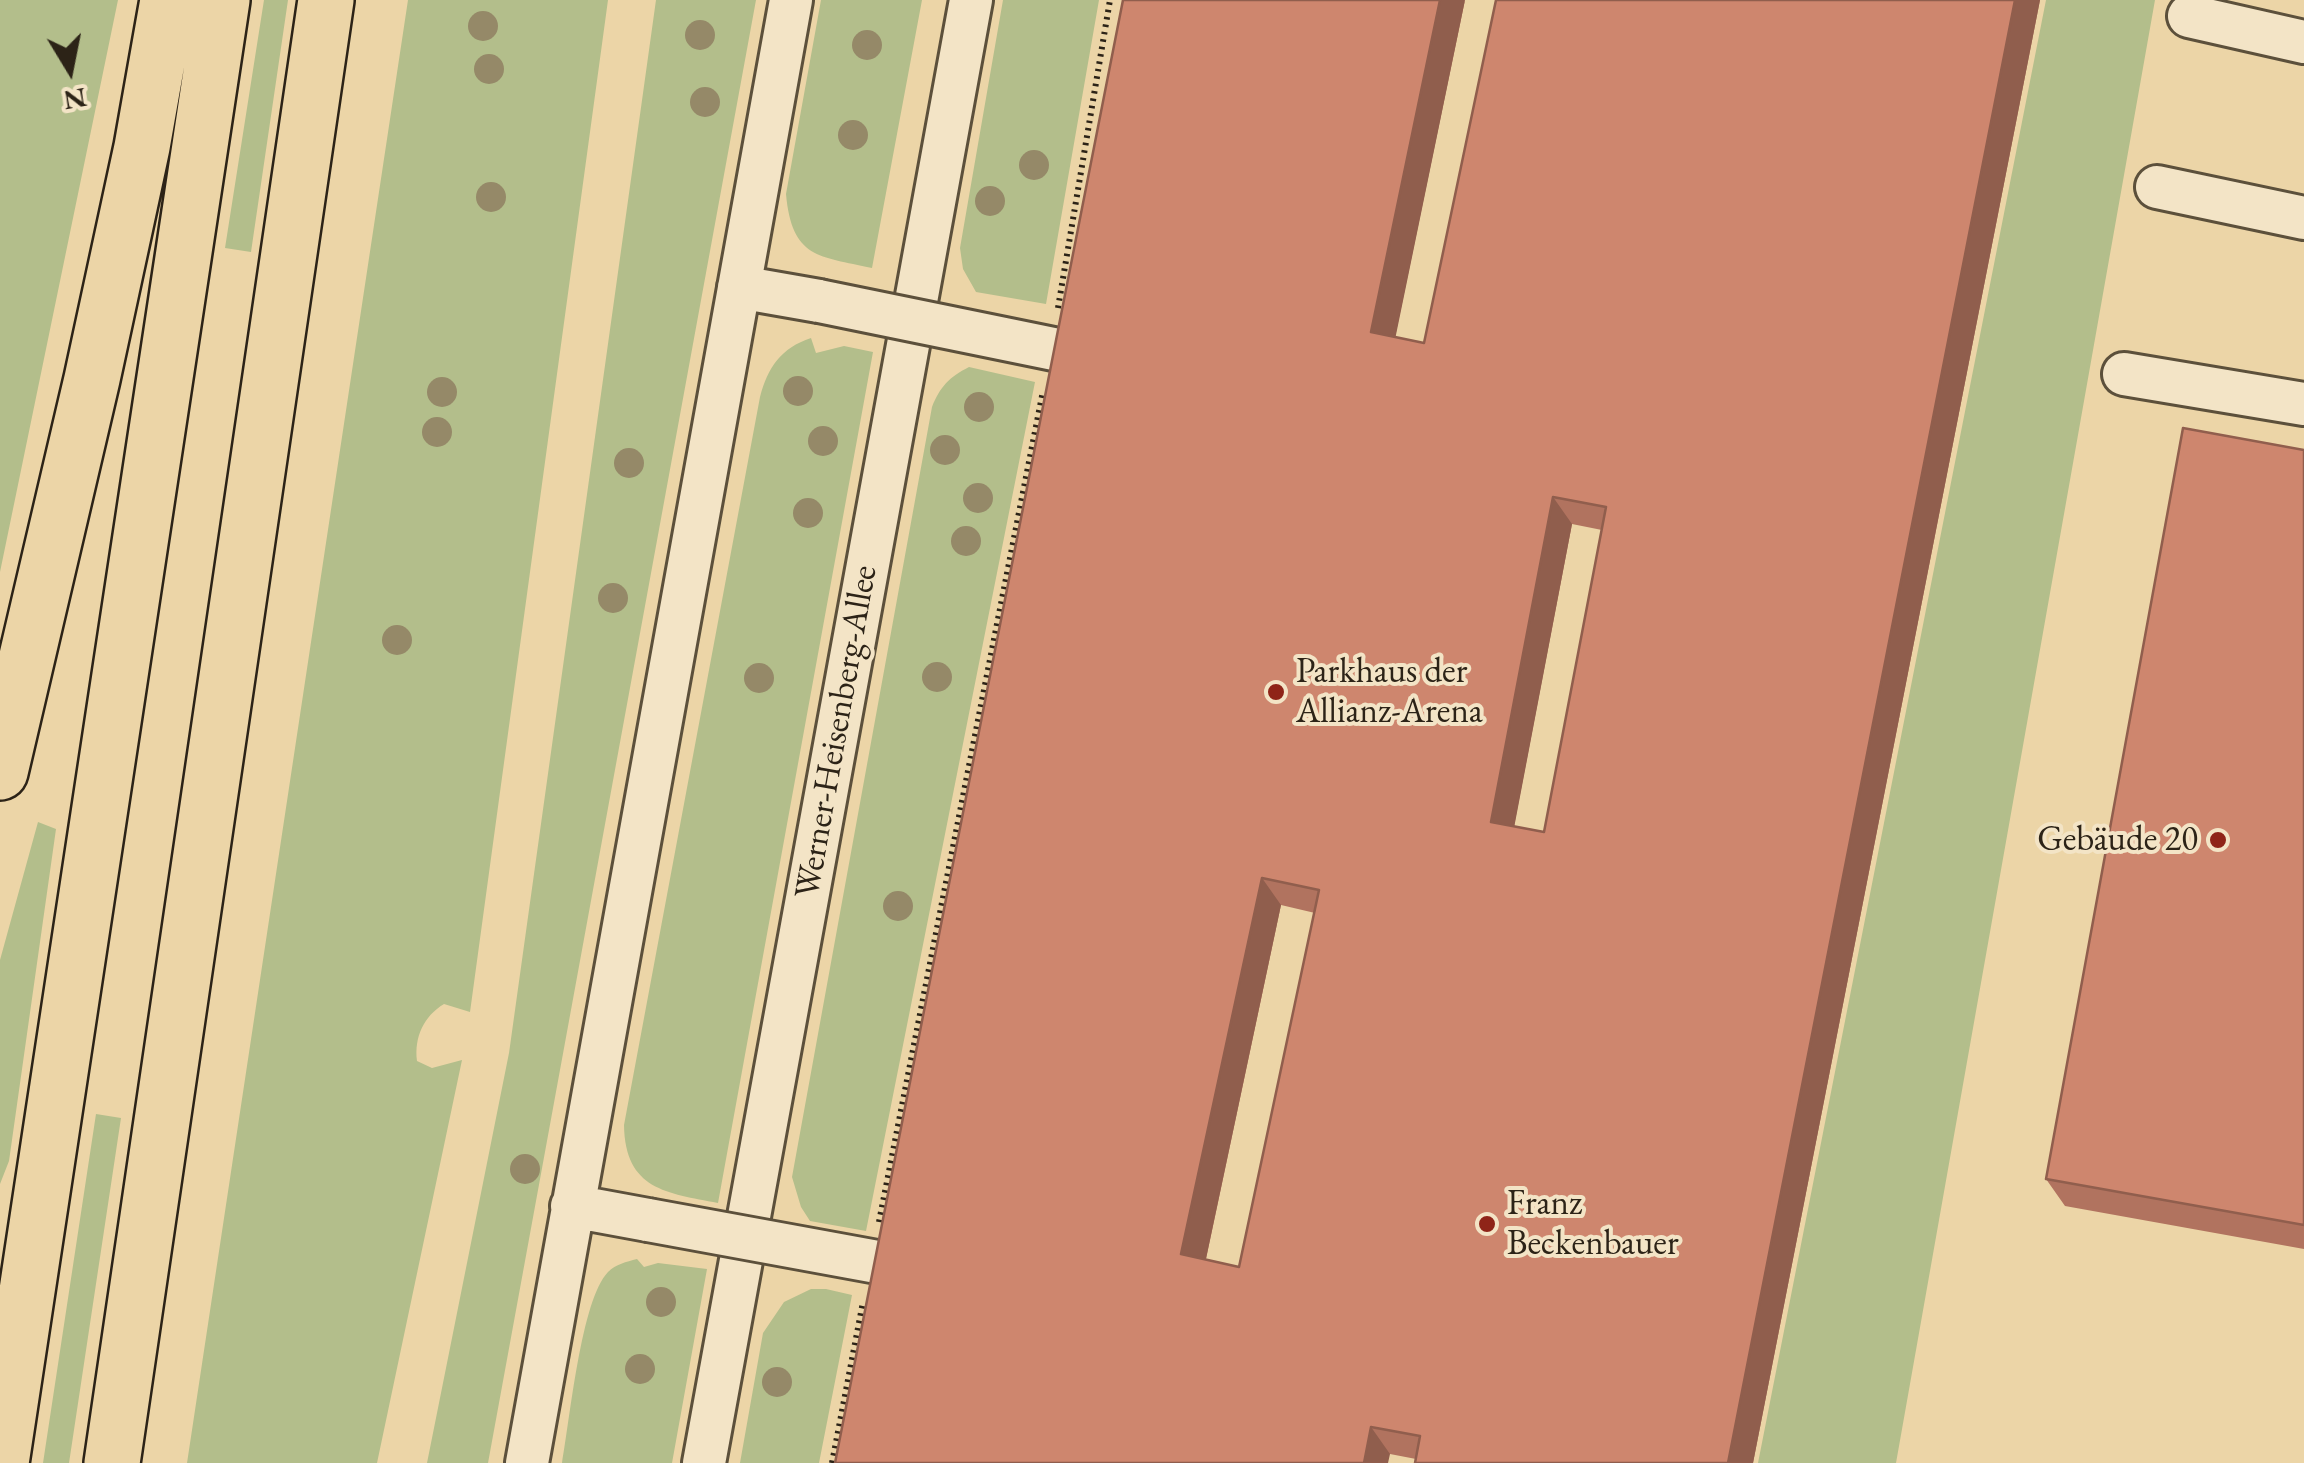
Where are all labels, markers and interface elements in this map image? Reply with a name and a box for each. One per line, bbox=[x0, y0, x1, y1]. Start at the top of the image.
north arrow bbox=[20, 20, 120, 120]
text: N bbox=[61, 80, 89, 119]
street label: Werner-Heisenberg-Allee bbox=[787, 562, 887, 902]
place label: Parkhaus der Allianz-Arena bbox=[1296, 651, 1483, 733]
marker: Parkhaus der Allianz-Arena bbox=[1265, 681, 1287, 703]
place label: Gebäude 20 bbox=[2037, 819, 2198, 861]
marker: Gebäude 20 bbox=[2207, 829, 2229, 851]
place label: Franz Beckenbauer bbox=[1507, 1183, 1679, 1265]
marker: Franz Beckenbauer bbox=[1476, 1213, 1498, 1235]

